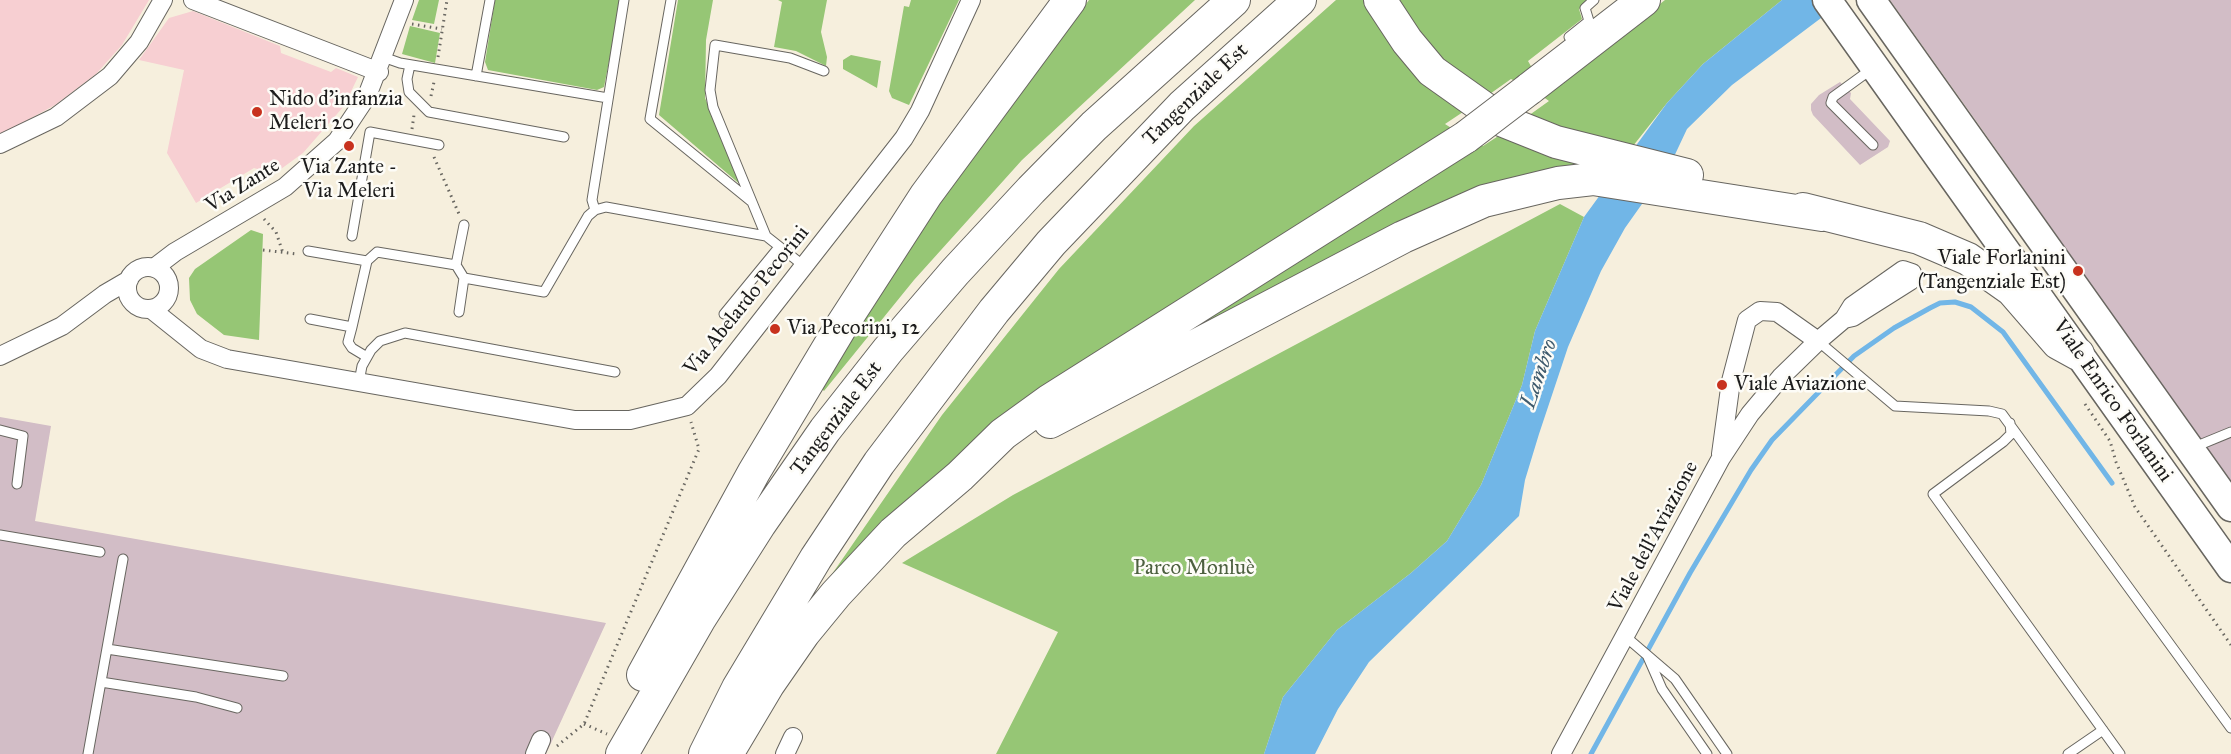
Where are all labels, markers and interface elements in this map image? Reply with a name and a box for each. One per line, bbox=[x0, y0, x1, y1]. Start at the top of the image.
street label: Tangenziale Est bbox=[1138, 38, 1254, 152]
place label: Nido d'infanzia Meleri 20 bbox=[269, 87, 403, 137]
marker: Nido d'infanzia Meleri 20 bbox=[250, 105, 264, 119]
marker: Via Zante - Via Meleri bbox=[342, 139, 356, 153]
street label: Via Zante bbox=[201, 153, 285, 219]
place label: Via Zante - Via Meleri bbox=[301, 155, 397, 205]
street label: Via Abelardo Pecorini bbox=[679, 221, 815, 381]
place label: Viale Forlanini (Tangenziale Est) bbox=[1918, 246, 2066, 296]
marker: Viale Forlanini (Tangenziale Est) bbox=[2071, 264, 2085, 278]
street label: Viale Enrico Forlanini bbox=[2046, 315, 2178, 487]
place label: Via Pecorini, 12 bbox=[787, 316, 920, 342]
marker: Via Pecorini, 12 bbox=[768, 322, 782, 336]
water label: Lambro bbox=[1516, 336, 1564, 412]
street label: Tangenziale Est bbox=[786, 357, 888, 481]
place label: Viale Aviazione bbox=[1734, 372, 1866, 398]
marker: Viale Aviazione bbox=[1715, 378, 1729, 392]
street label: Viale dell'Aviazione bbox=[1604, 457, 1704, 617]
park label: Parco Monluè bbox=[1133, 556, 1255, 582]

